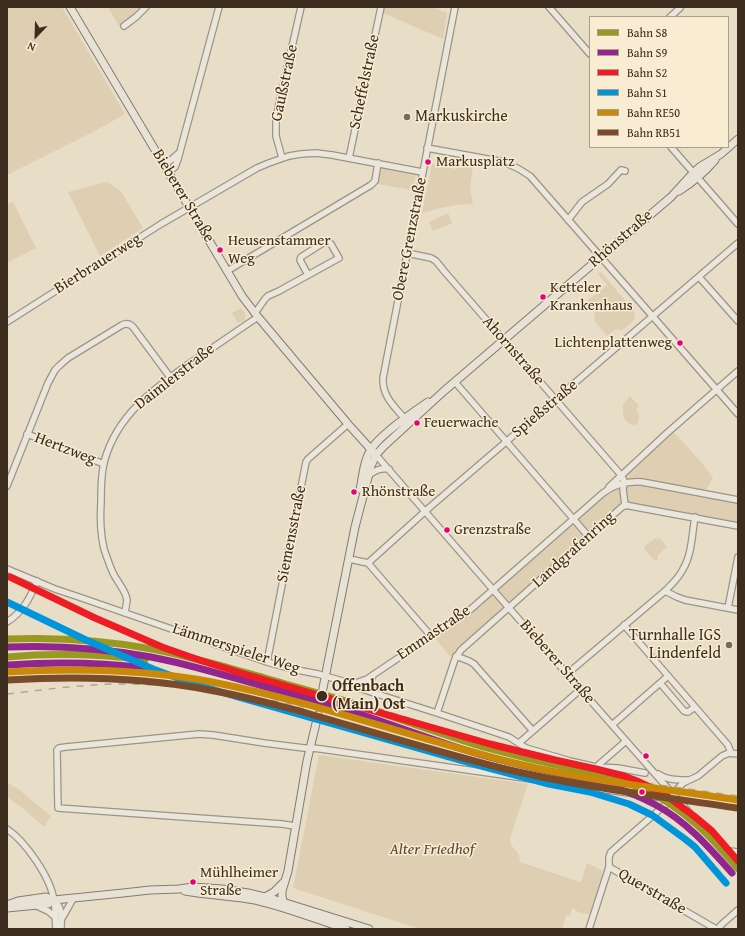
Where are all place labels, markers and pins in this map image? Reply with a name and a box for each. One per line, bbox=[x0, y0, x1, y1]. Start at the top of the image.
place label: Markuskirche bbox=[415, 107, 508, 127]
marker: Markuskirche bbox=[402, 112, 412, 122]
place label: Markusplatz bbox=[436, 153, 515, 171]
marker: Markusplatz bbox=[423, 157, 433, 167]
place label: Heusenstammer Weg bbox=[228, 232, 331, 267]
marker: Heusenstammer Weg bbox=[215, 245, 225, 255]
place label: Ketteler Krankenhaus bbox=[550, 279, 633, 314]
marker: Ketteler Krankenhaus bbox=[538, 292, 548, 302]
place label: Lichtenplattenweg bbox=[555, 334, 672, 352]
marker: Lichtenplattenweg bbox=[675, 338, 685, 348]
place label: Feuerwache bbox=[424, 414, 499, 432]
marker: Feuerwache bbox=[412, 418, 422, 428]
place label: Rhönstraße bbox=[362, 483, 435, 501]
marker: Rhönstraße bbox=[349, 487, 359, 497]
place label: Grenzstraße bbox=[454, 521, 531, 539]
marker: Grenzstraße bbox=[442, 525, 452, 535]
place label: Turnhalle IGS Lindenfeld bbox=[629, 626, 721, 664]
marker: Turnhalle IGS Lindenfeld bbox=[724, 640, 734, 650]
place label: Offenbach (Main) Ost bbox=[332, 677, 406, 715]
marker: Offenbach (Main) Ost bbox=[315, 689, 329, 703]
unlabelled marker bbox=[641, 751, 651, 761]
unlabelled marker bbox=[637, 787, 647, 797]
place label: Mühlheimer Straße bbox=[200, 864, 278, 899]
marker: Mühlheimer Straße bbox=[188, 877, 198, 887]

